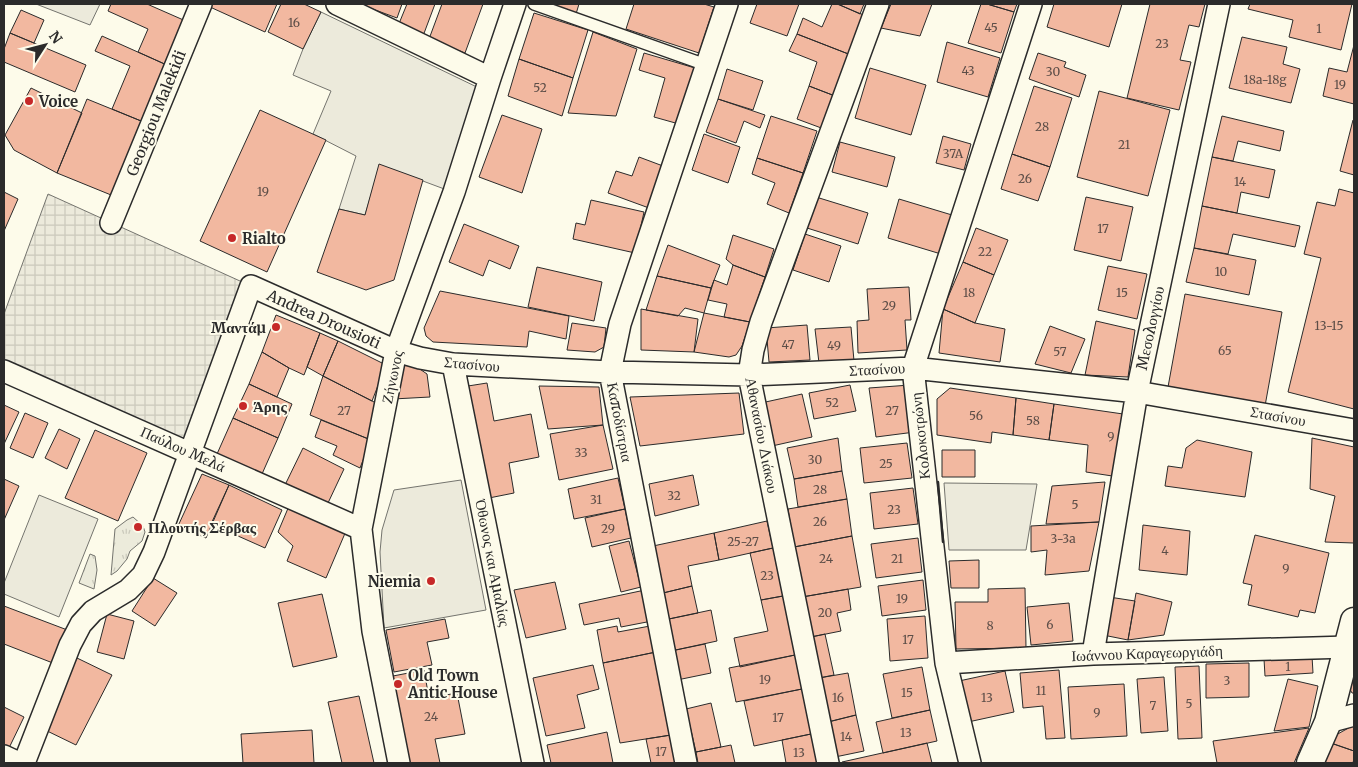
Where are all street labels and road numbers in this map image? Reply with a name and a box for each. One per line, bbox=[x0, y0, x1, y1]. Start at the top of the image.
street label: Georgiou Malekidi bbox=[122, 47, 190, 179]
street label: Μεσολογγίου bbox=[1132, 284, 1168, 372]
street label: Andrea Drousioti bbox=[263, 285, 384, 353]
street label: Ζήνωνος bbox=[377, 349, 407, 405]
street label: Στασίνου bbox=[443, 352, 501, 376]
street label: Στασίνου bbox=[848, 358, 906, 380]
street label: Αθανασίου Διάκου bbox=[741, 375, 783, 495]
street label: Καποδίστρια bbox=[603, 381, 637, 464]
street label: Κολοκοτρώνη bbox=[906, 391, 934, 480]
street label: Στασίνου bbox=[1249, 402, 1307, 430]
street label: Παύλου Μελά bbox=[138, 422, 229, 476]
street label: Όθωνος και Αμαλίας bbox=[471, 497, 515, 628]
street label: Ιωάννου Καραγεωργιάδη bbox=[1071, 641, 1223, 665]

